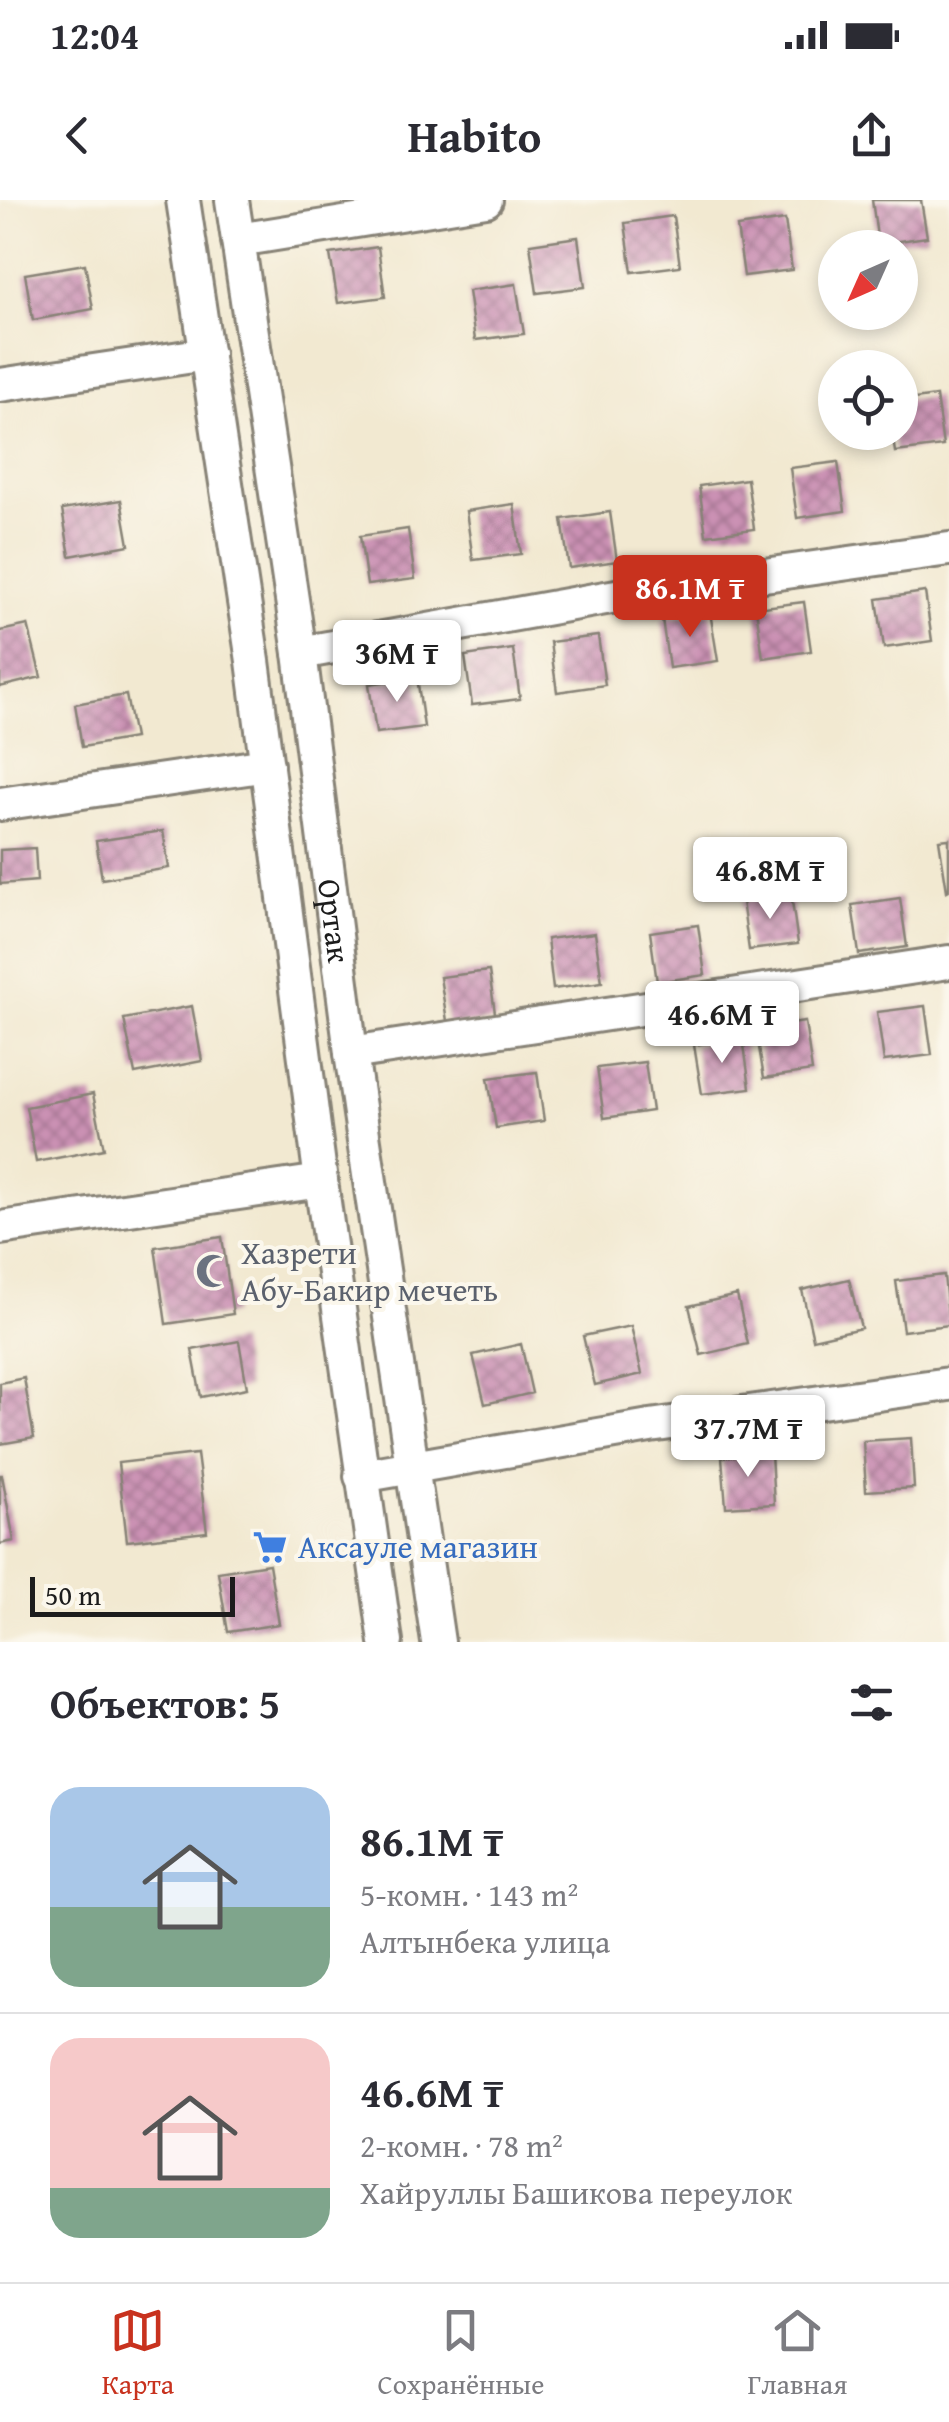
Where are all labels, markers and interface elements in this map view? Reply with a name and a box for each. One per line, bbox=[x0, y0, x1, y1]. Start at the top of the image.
text: 12:04 bbox=[50, 7, 140, 63]
text: Habito bbox=[408, 103, 541, 168]
icon: back bbox=[50, 108, 105, 163]
icon: share bbox=[844, 108, 899, 163]
north arrow bbox=[818, 230, 918, 330]
map controls bbox=[818, 230, 918, 450]
button: locate bbox=[818, 350, 918, 450]
pin: 86.1M ₸ bbox=[598, 555, 782, 640]
text: 86.1M ₸ bbox=[635, 564, 745, 611]
pin: 36M ₸ bbox=[327, 620, 467, 705]
text: 36M ₸ bbox=[355, 629, 439, 676]
pin: 46.8M ₸ bbox=[678, 837, 862, 922]
text: 46.8M ₸ bbox=[715, 846, 825, 893]
street label: Ортак bbox=[306, 876, 363, 966]
pin: 46.6M ₸ bbox=[630, 981, 814, 1066]
text: 46.6M ₸ bbox=[667, 990, 777, 1037]
place label: Хазрети Абу-Бакир мечеть bbox=[241, 1229, 498, 1313]
mosque icon: Хазрети Абу-Бакир мечеть bbox=[194, 1252, 232, 1290]
pin: 37.7M ₸ bbox=[656, 1395, 840, 1480]
text: 37.7M ₸ bbox=[693, 1404, 803, 1451]
place label: Аксауле магазин bbox=[298, 1523, 538, 1570]
supermarket icon: Аксауле магазин bbox=[251, 1528, 289, 1566]
scale bar bbox=[30, 1572, 235, 1616]
text: 50 m bbox=[45, 1574, 101, 1615]
text: Объектов: 5 bbox=[50, 1672, 280, 1733]
icon: filters bbox=[844, 1675, 899, 1730]
text: 86.1M ₸ bbox=[360, 1810, 504, 1871]
icon: home bbox=[130, 1827, 250, 1947]
text: 5-комн. · 143 m² bbox=[360, 1871, 578, 1918]
text: Алтынбека улица bbox=[360, 1918, 610, 1965]
text: 46.6M ₸ bbox=[360, 2061, 504, 2122]
icon: home bbox=[130, 2078, 250, 2198]
text: 2-комн. · 78 m² bbox=[360, 2122, 563, 2169]
text: Хайруллы Башикова переулок bbox=[360, 2169, 792, 2216]
tab: Карта bbox=[102, 2303, 174, 2404]
tab: Сохранённые bbox=[377, 2303, 544, 2404]
tab: Главная bbox=[748, 2303, 847, 2404]

